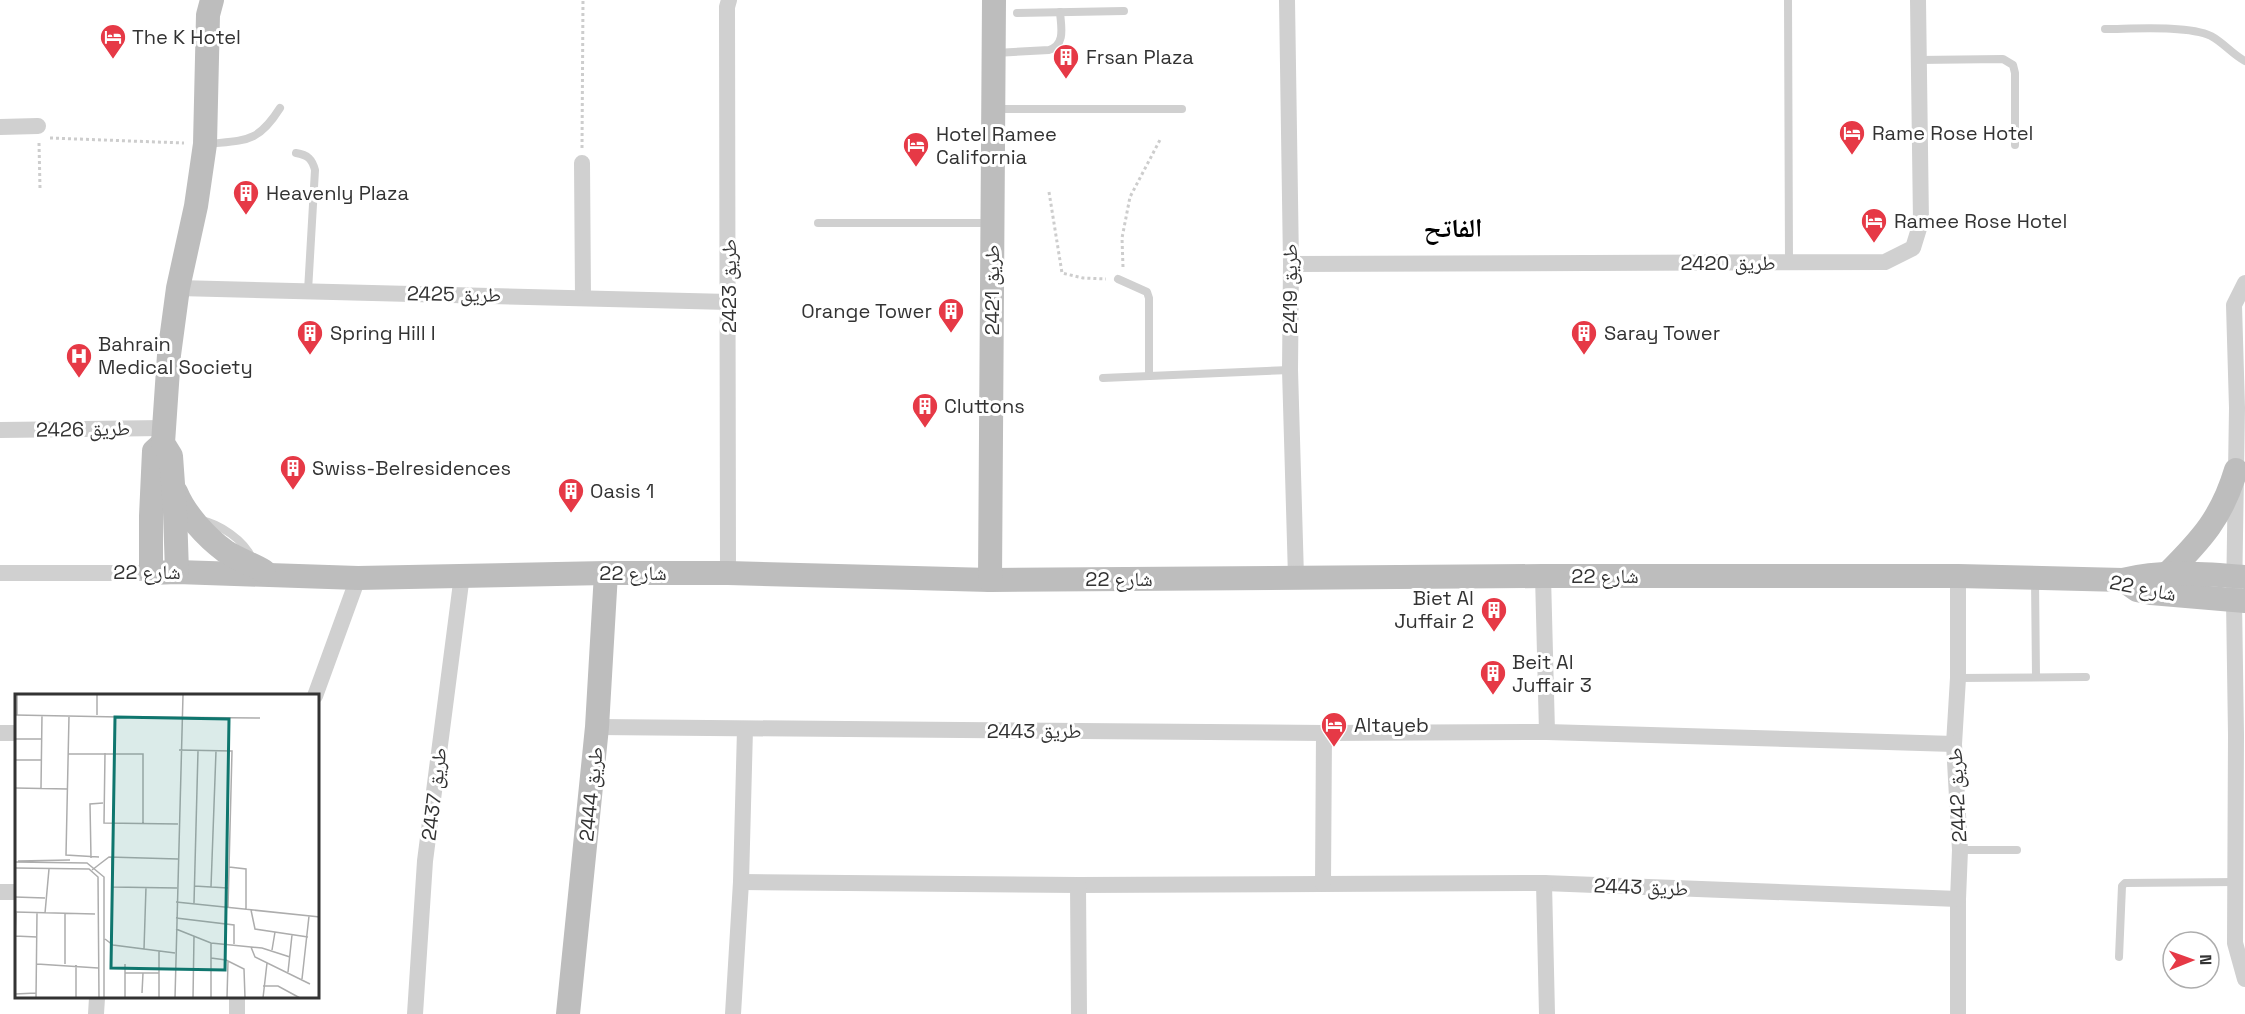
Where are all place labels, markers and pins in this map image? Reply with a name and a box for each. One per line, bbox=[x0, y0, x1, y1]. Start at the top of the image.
hotel icon: The K Hotel bbox=[98, 22, 128, 60]
place label: The K Hotel bbox=[132, 24, 241, 50]
building icon: Frsan Plaza bbox=[1051, 42, 1081, 80]
place label: Frsan Plaza bbox=[1086, 44, 1194, 70]
hotel icon: Rame Rose Hotel bbox=[1837, 118, 1867, 156]
place label: Rame Rose Hotel bbox=[1872, 120, 2033, 146]
place label: Hotel Ramee California bbox=[936, 121, 1057, 170]
hotel icon: Hotel Ramee California bbox=[901, 130, 931, 168]
building icon: Heavenly Plaza bbox=[231, 178, 261, 216]
place label: Heavenly Plaza bbox=[266, 180, 409, 206]
hotel icon: Ramee Rose Hotel bbox=[1859, 206, 1889, 244]
place label: Ramee Rose Hotel bbox=[1894, 208, 2067, 234]
building icon: Orange Tower bbox=[936, 296, 966, 334]
place label: Orange Tower bbox=[801, 298, 932, 324]
building icon: Spring Hill I bbox=[295, 318, 325, 356]
building icon: Saray Tower bbox=[1569, 318, 1599, 356]
place label: Spring Hill I bbox=[330, 320, 436, 346]
place label: Saray Tower bbox=[1604, 320, 1720, 346]
place label: Bahrain Medical Society bbox=[98, 331, 253, 380]
hospital icon: Bahrain Medical Society bbox=[64, 341, 94, 379]
building icon: Cluttons bbox=[910, 391, 940, 429]
place label: Cluttons bbox=[944, 393, 1025, 419]
building icon: Swiss-Belresidences bbox=[278, 453, 308, 491]
place label: Swiss-Belresidences bbox=[312, 455, 511, 481]
building icon: Oasis 1 bbox=[556, 476, 586, 514]
place label: Oasis 1 bbox=[590, 478, 654, 504]
place label: Biet Al Juffair 2 bbox=[1394, 585, 1474, 634]
building icon: Biet Al Juffair 2 bbox=[1479, 595, 1509, 633]
place label: Beit Al Juffair 3 bbox=[1512, 649, 1592, 698]
building icon: Beit Al Juffair 3 bbox=[1478, 658, 1508, 696]
hotel icon: Altayeb bbox=[1319, 710, 1349, 748]
place label: Altayeb bbox=[1354, 712, 1429, 738]

